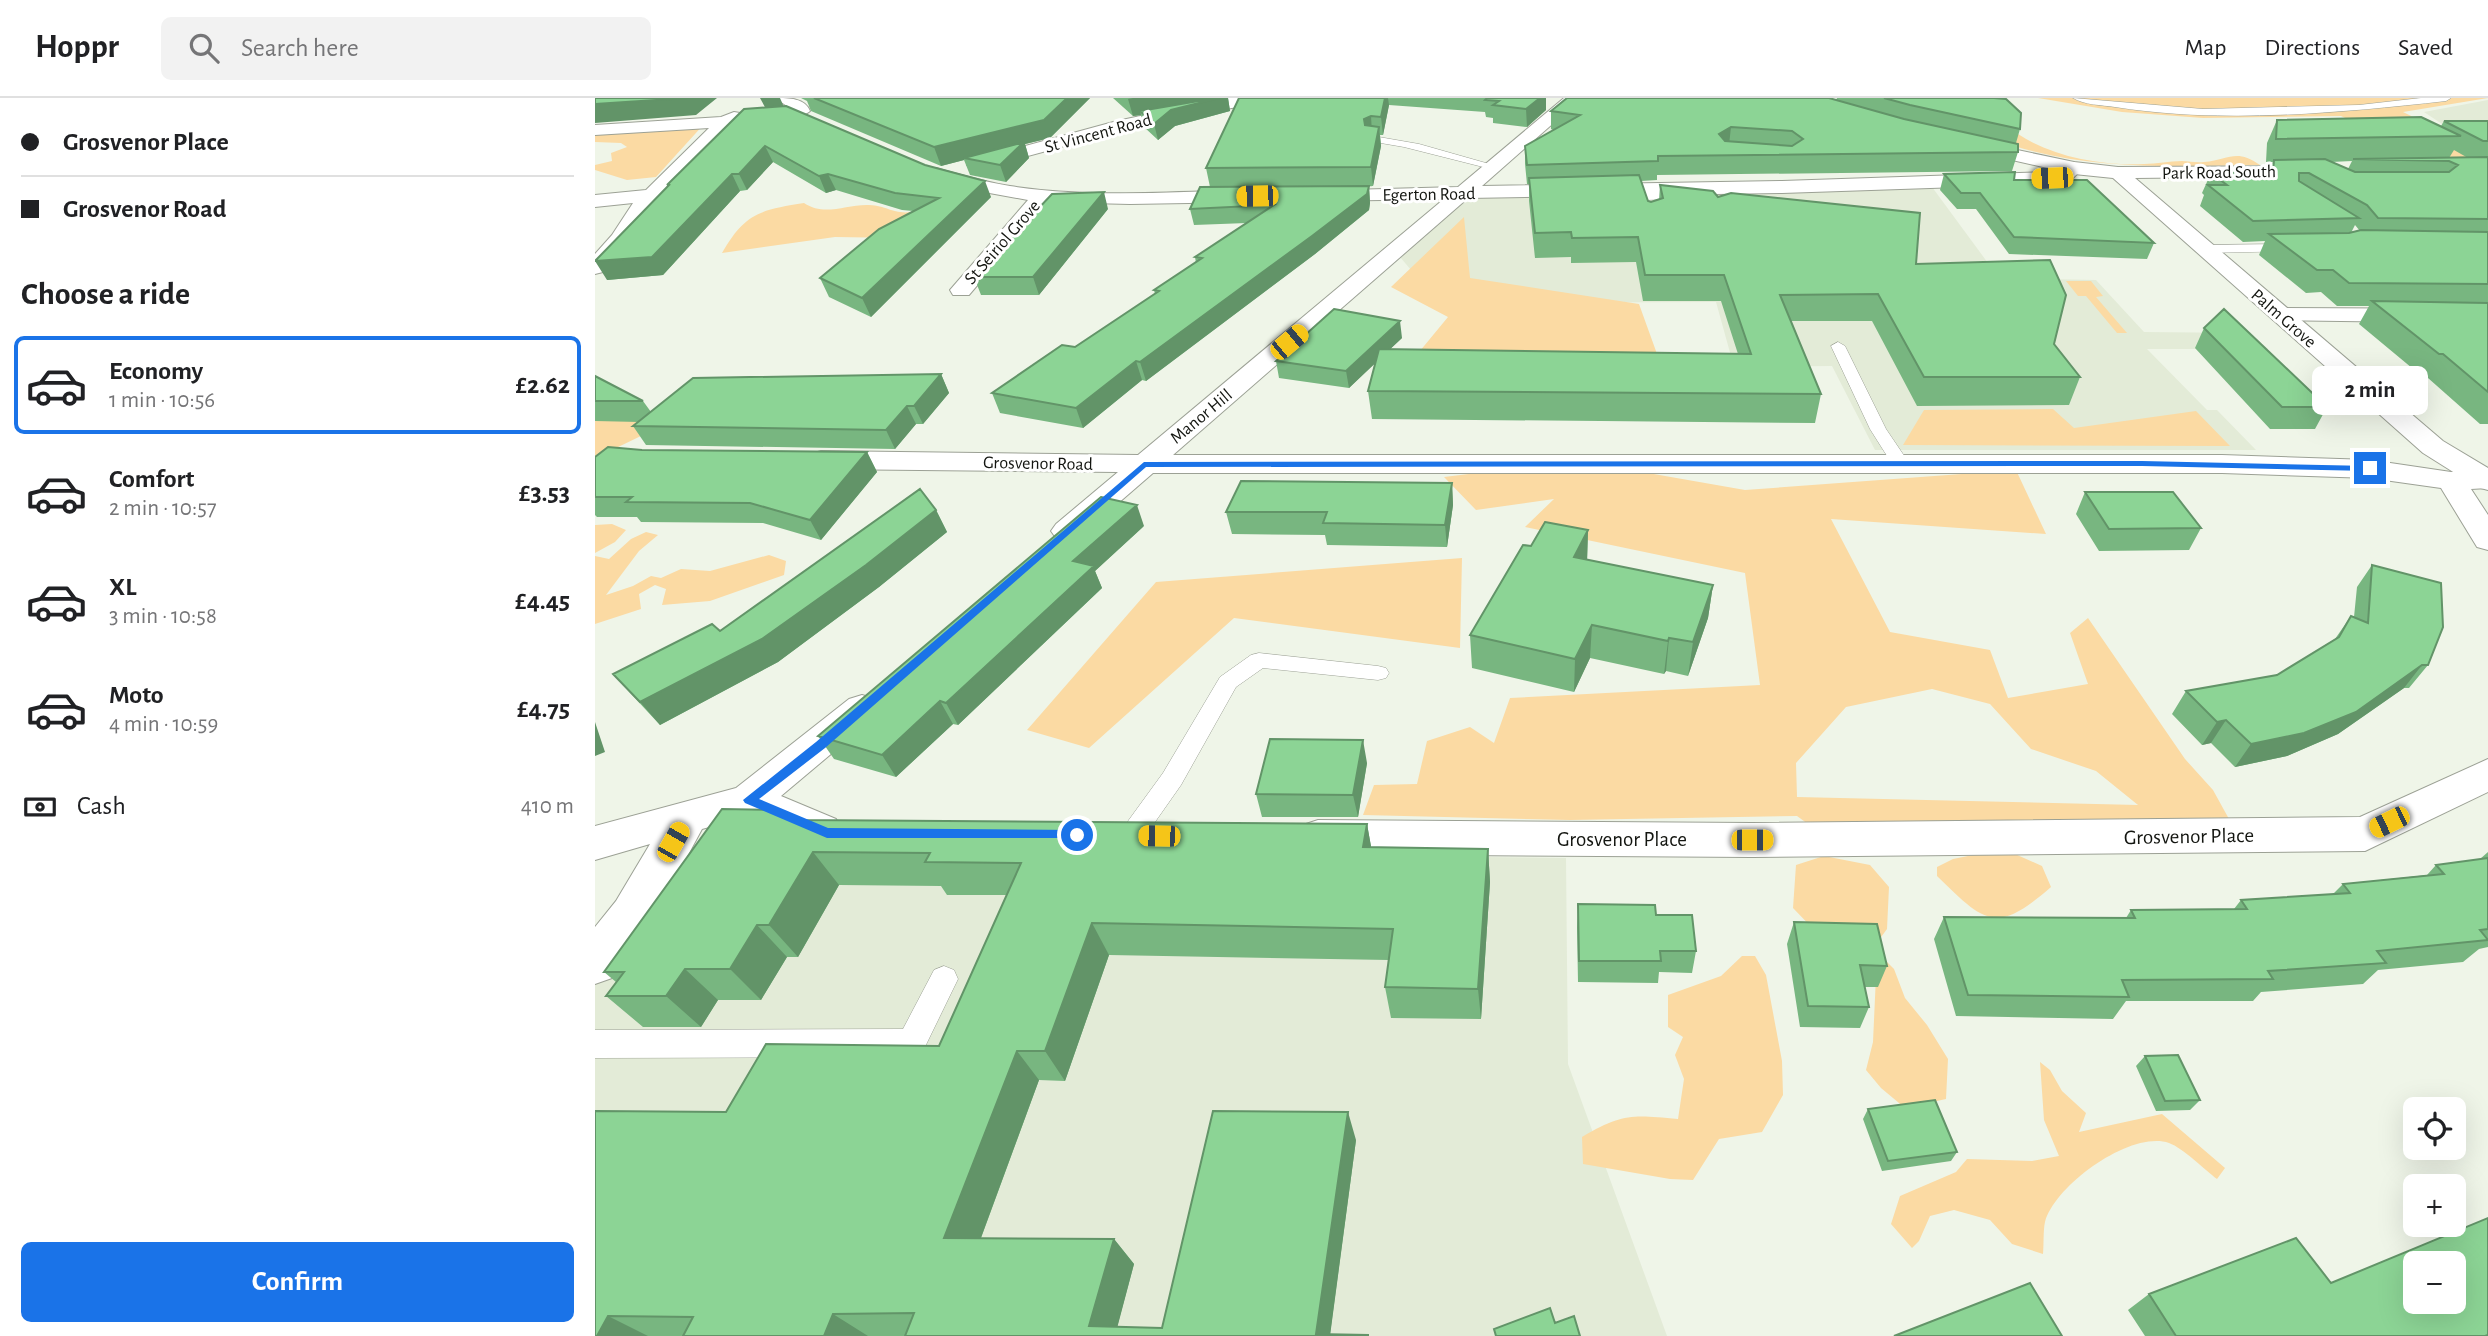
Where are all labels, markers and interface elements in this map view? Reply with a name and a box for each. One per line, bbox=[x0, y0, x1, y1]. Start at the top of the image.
search box bbox=[161, 17, 651, 80]
icon: search bbox=[185, 29, 223, 67]
text: Hoppr bbox=[35, 31, 119, 64]
text: Search here bbox=[241, 35, 359, 61]
text: Map bbox=[2184, 36, 2226, 60]
text: Directions bbox=[2264, 36, 2360, 60]
text: Saved bbox=[2398, 36, 2453, 60]
street label: St Vincent Road bbox=[1043, 111, 1154, 157]
text: Grosvenor Place bbox=[63, 129, 229, 155]
street label: Park Road South bbox=[2162, 163, 2276, 183]
car bbox=[2031, 167, 2074, 189]
car bbox=[1236, 185, 1279, 207]
street label: Egerton Road bbox=[1382, 185, 1476, 205]
text: Grosvenor Road bbox=[63, 196, 226, 222]
street label: St Seiriol Grove bbox=[962, 197, 1044, 288]
text: Choose a ride bbox=[21, 278, 190, 310]
street label: Palm Grove bbox=[2247, 286, 2319, 352]
car bbox=[1267, 320, 1312, 364]
icon: car bbox=[25, 354, 88, 417]
text: Economy bbox=[109, 358, 203, 384]
callout: 2 min bbox=[2312, 366, 2428, 416]
text: £2.62 bbox=[515, 372, 570, 398]
text: 2 min bbox=[2344, 379, 2396, 402]
street label: Manor Hill bbox=[1167, 386, 1236, 448]
text: 1 min · 10:56 bbox=[109, 389, 215, 412]
route end bbox=[2354, 452, 2386, 484]
street label: Grosvenor Road bbox=[983, 454, 1093, 474]
icon: car bbox=[25, 462, 88, 525]
text: Comfort bbox=[109, 466, 194, 492]
text: £3.53 bbox=[519, 480, 570, 506]
text: 2 min · 10:57 bbox=[109, 497, 216, 520]
icon: car bbox=[25, 570, 88, 633]
text: XL bbox=[109, 574, 136, 600]
text: £4.45 bbox=[515, 588, 570, 614]
text: 3 min · 10:58 bbox=[109, 605, 217, 628]
icon: car bbox=[25, 678, 88, 741]
text: Moto bbox=[109, 682, 164, 708]
text: £4.75 bbox=[517, 696, 570, 722]
text: 4 min · 10:59 bbox=[109, 713, 218, 736]
icon: cash bbox=[21, 788, 59, 826]
text: Cash bbox=[77, 793, 126, 819]
text: 410 m bbox=[521, 795, 574, 818]
car bbox=[2366, 803, 2413, 841]
car bbox=[654, 819, 693, 865]
route start bbox=[1061, 819, 1093, 851]
car bbox=[1138, 825, 1181, 847]
street label: Grosvenor Place bbox=[2124, 825, 2254, 848]
street label: Grosvenor Place bbox=[1557, 829, 1687, 850]
car bbox=[1732, 830, 1774, 851]
map controls bbox=[2403, 1097, 2466, 1314]
button: locate bbox=[2403, 1097, 2466, 1160]
button: + bbox=[2403, 1174, 2466, 1237]
button: Confirm bbox=[21, 1242, 574, 1322]
button: − bbox=[2403, 1251, 2466, 1314]

